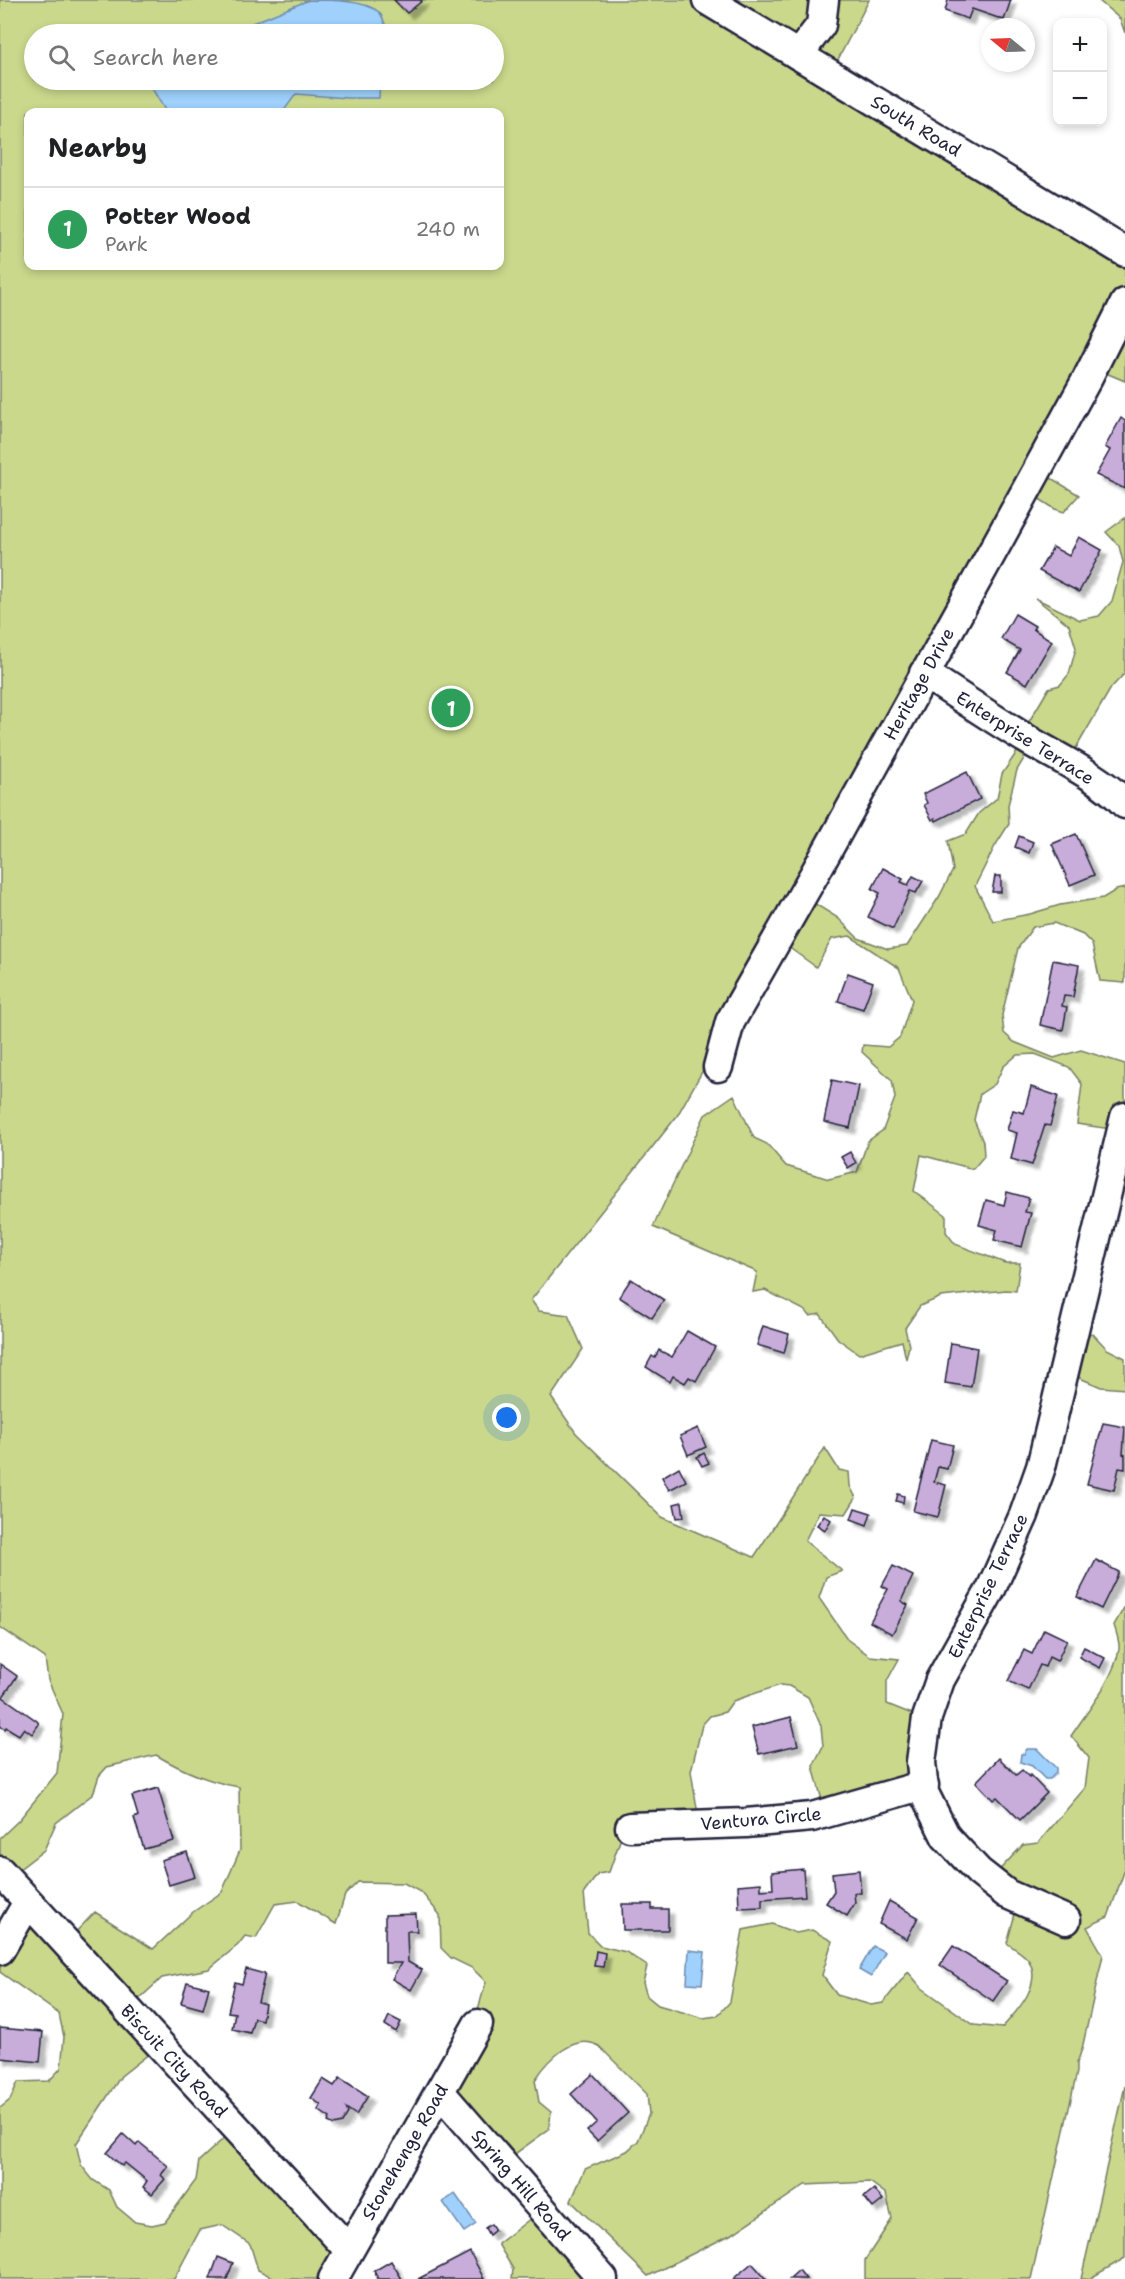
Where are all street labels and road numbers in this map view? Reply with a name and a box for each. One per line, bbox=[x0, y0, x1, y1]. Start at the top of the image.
street label: South Road bbox=[866, 90, 966, 162]
street label: Heritage Drive bbox=[878, 623, 960, 745]
street label: Enterprise Terrace bbox=[951, 686, 1099, 790]
street label: Enterprise Terrace bbox=[942, 1509, 1034, 1663]
street label: Ventura Circle bbox=[699, 1802, 823, 1836]
street label: Biscuit City Road bbox=[115, 1999, 233, 2123]
street label: Stonehenge Road bbox=[356, 2080, 454, 2224]
street label: Spring Hill Road bbox=[466, 2124, 576, 2246]

